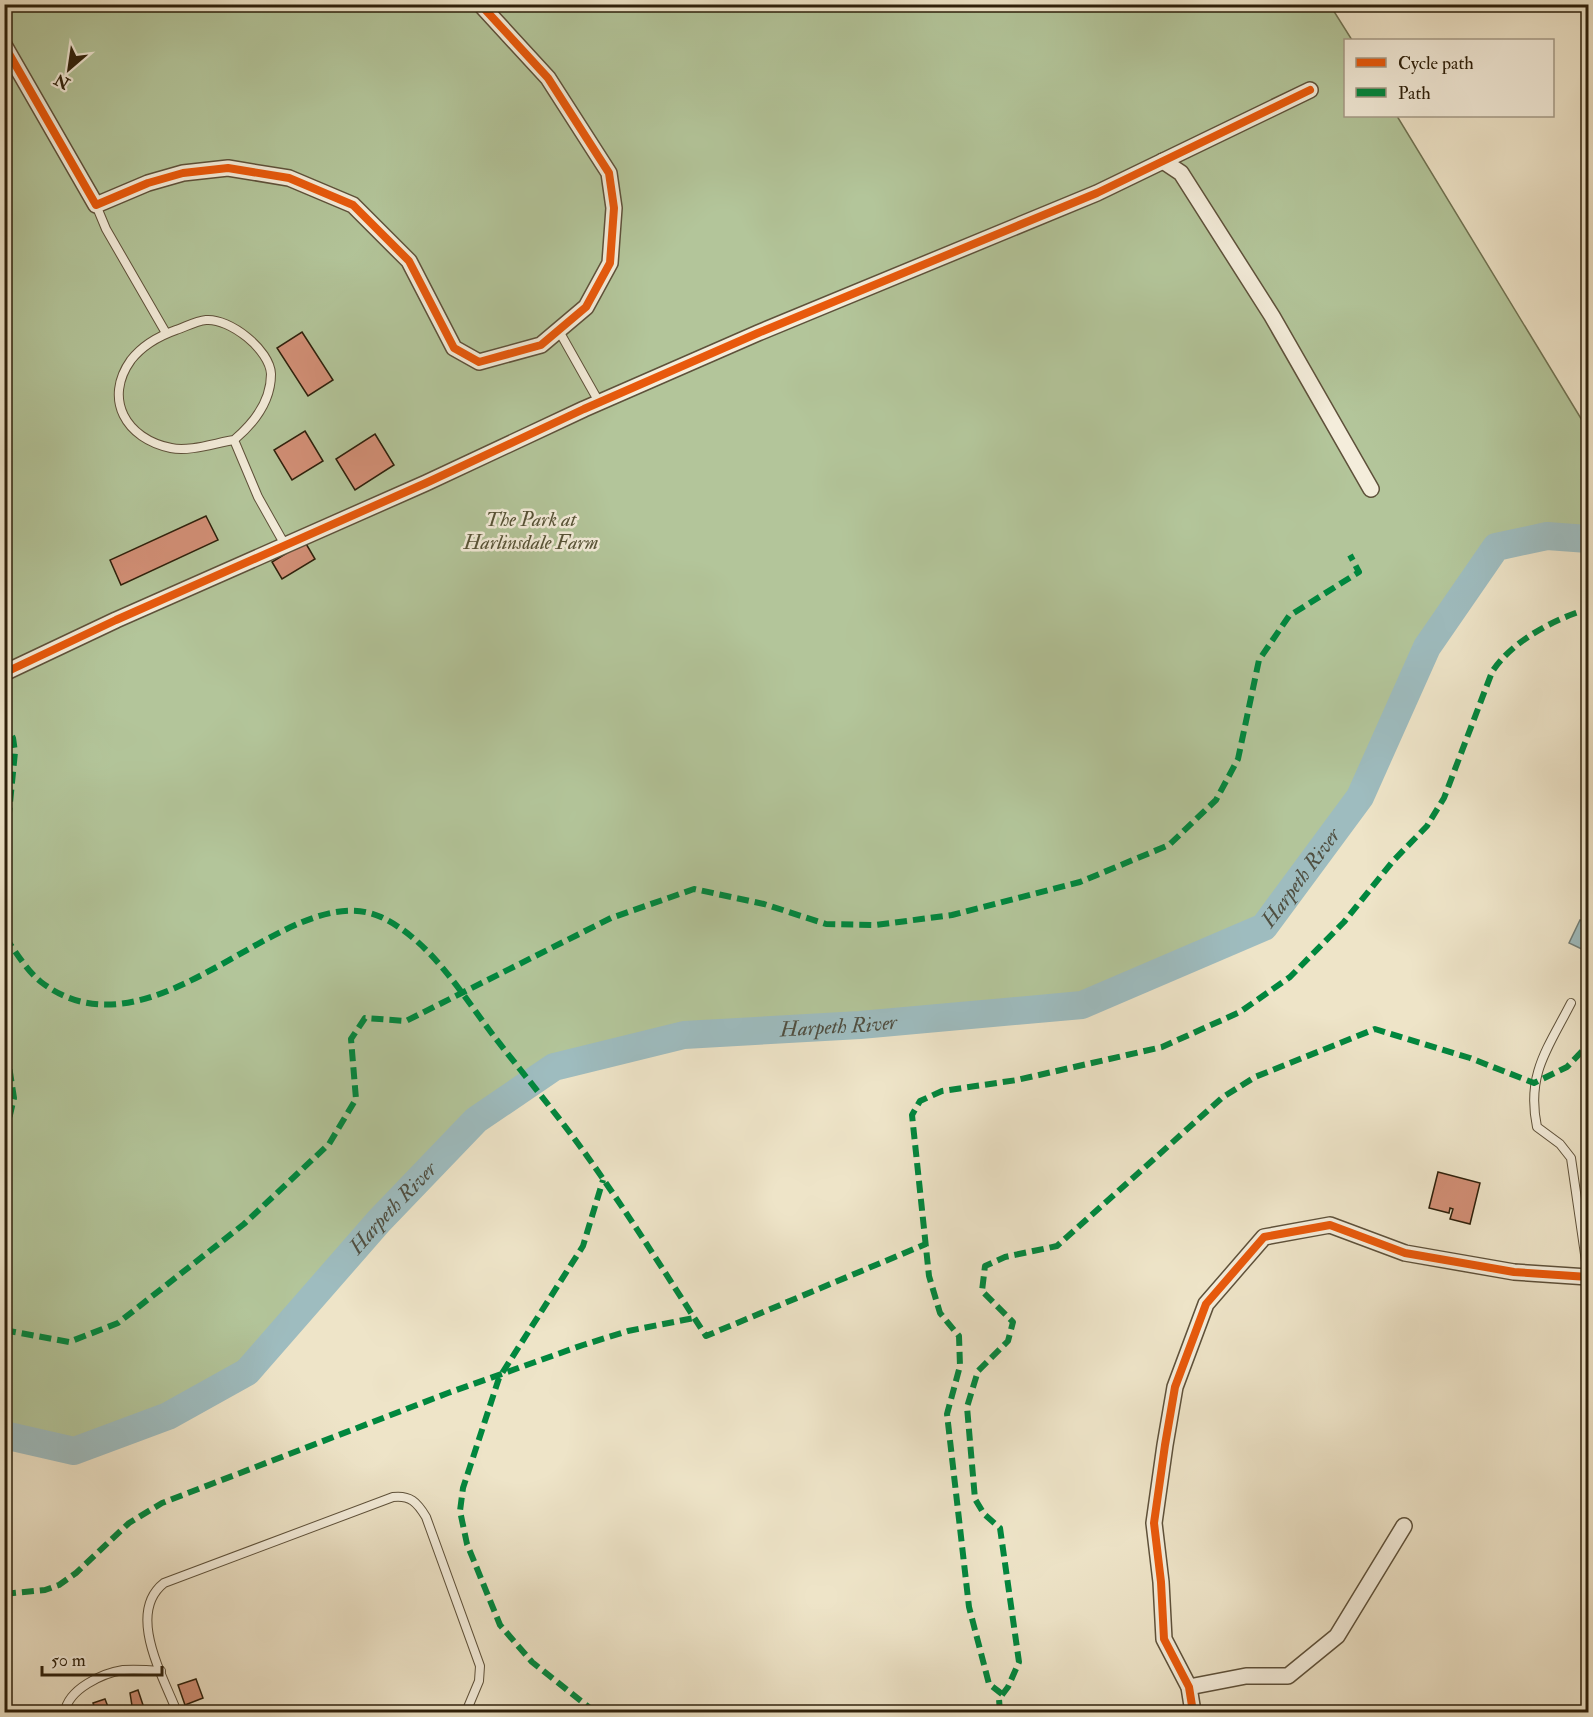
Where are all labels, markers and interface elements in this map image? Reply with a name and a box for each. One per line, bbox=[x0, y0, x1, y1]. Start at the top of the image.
north arrow bbox=[39, 39, 99, 99]
legend bbox=[1344, 39, 1554, 117]
text: Cycle path bbox=[1398, 52, 1474, 75]
text: N bbox=[51, 69, 74, 94]
text: Path bbox=[1398, 82, 1431, 105]
park label: The Park at Harlinsdale Farm bbox=[463, 507, 598, 555]
water label: Harpeth River bbox=[1255, 822, 1347, 934]
water label: Harpeth River bbox=[778, 1009, 899, 1044]
water label: Harpeth River bbox=[342, 1155, 444, 1261]
scale bar bbox=[42, 1639, 162, 1677]
text: 50 m bbox=[51, 1649, 86, 1672]

